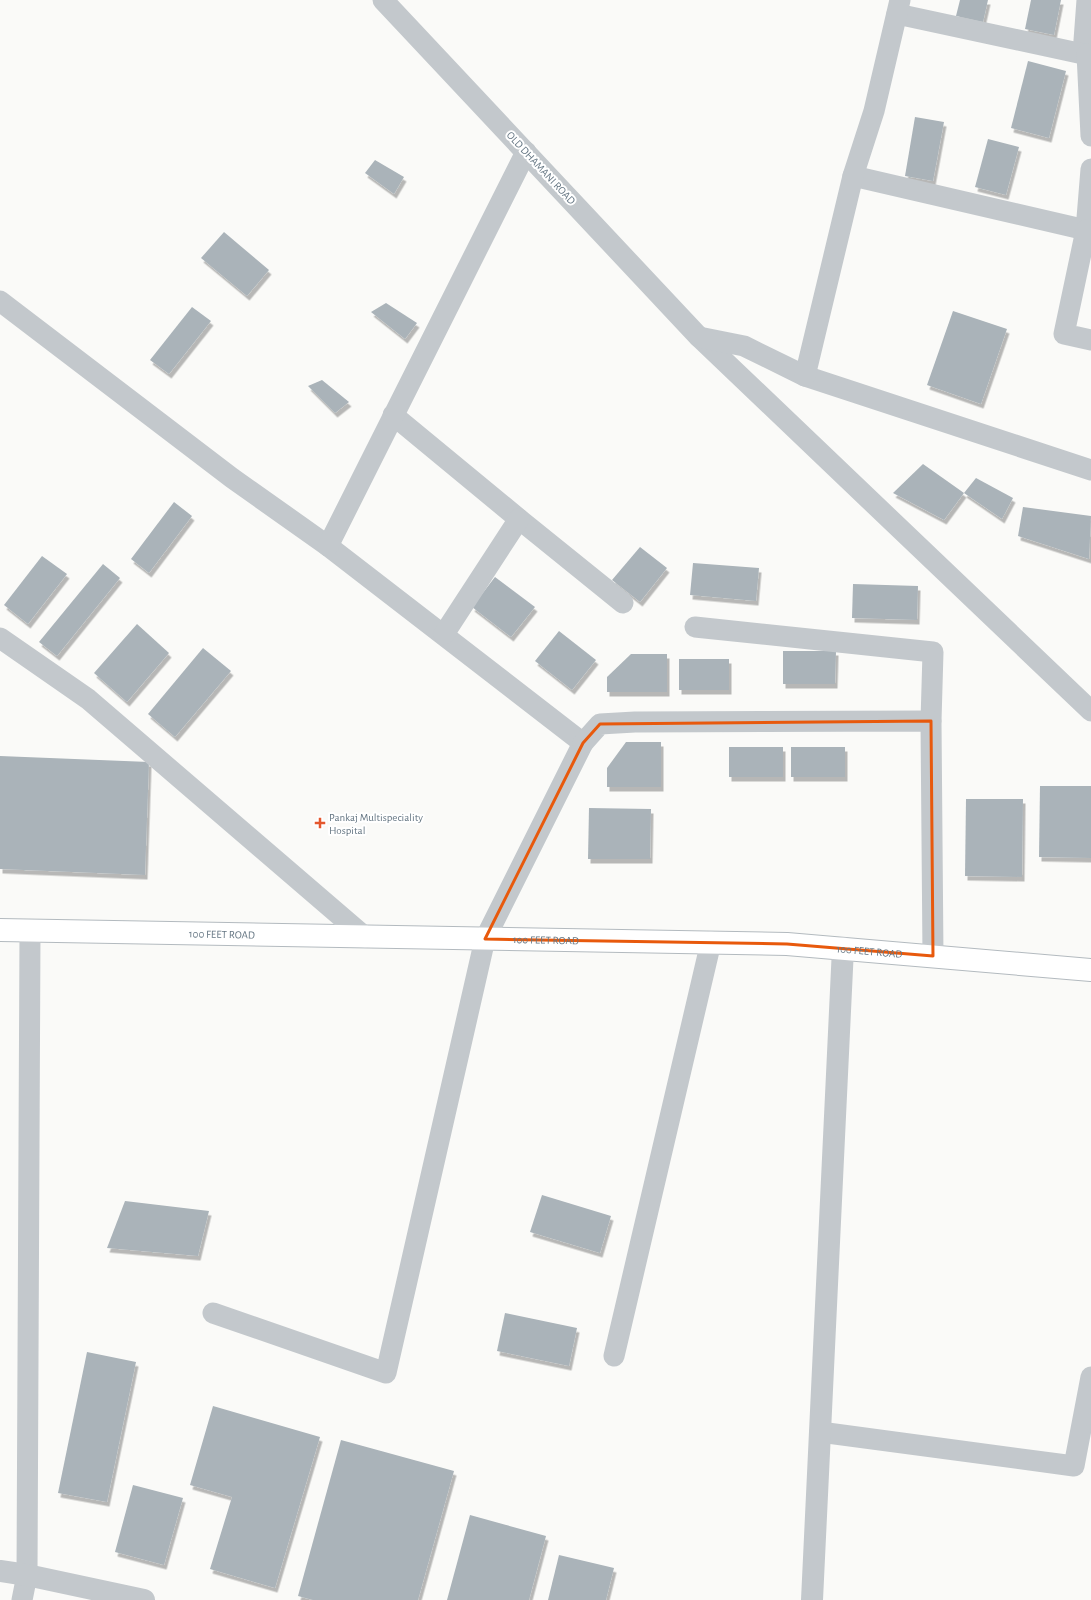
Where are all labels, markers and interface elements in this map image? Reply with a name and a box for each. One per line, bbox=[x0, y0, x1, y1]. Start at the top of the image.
street label: OLD DHAMANI ROAD bbox=[505, 129, 577, 207]
place label: Pankaj Multispeciality Hospital bbox=[329, 812, 423, 836]
marker: Pankaj Multispeciality Hospital bbox=[314, 817, 326, 829]
street label: 100 FEET ROAD bbox=[189, 928, 255, 940]
street label: 100 FEET ROAD bbox=[513, 934, 579, 946]
street label: 100 FEET ROAD bbox=[836, 943, 903, 959]

